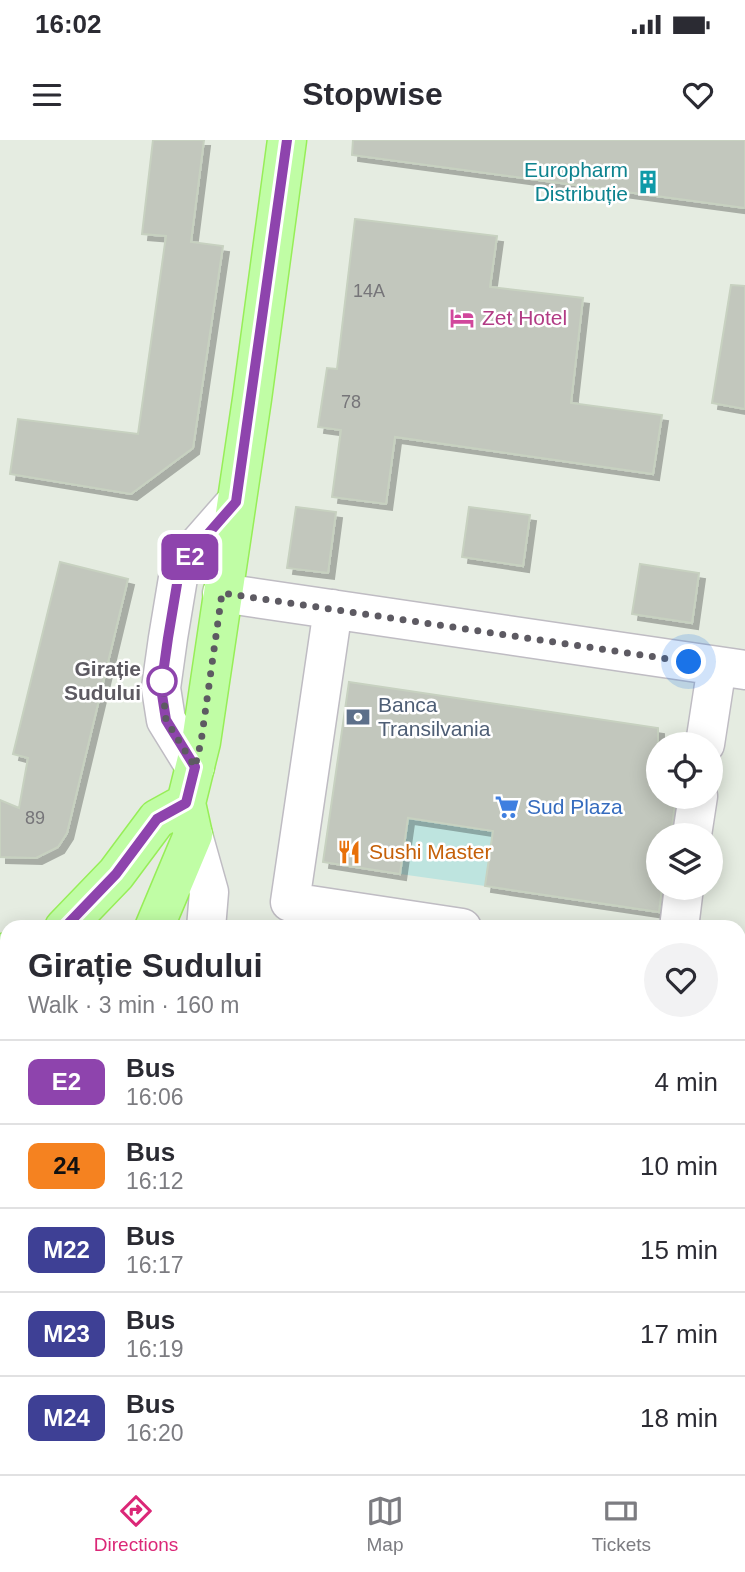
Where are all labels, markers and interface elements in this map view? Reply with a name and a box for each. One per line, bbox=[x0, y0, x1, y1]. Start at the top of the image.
text: 16:02 bbox=[35, 9, 102, 39]
icon: menu bbox=[28, 76, 66, 114]
text: Stopwise bbox=[302, 76, 443, 112]
icon: heart bbox=[679, 76, 717, 114]
place label: Europharm Distribuție bbox=[524, 158, 628, 205]
building icon: Europharm Distribuție bbox=[634, 168, 662, 196]
house number: 14A bbox=[353, 281, 385, 301]
hotel icon: Zet Hotel bbox=[448, 304, 476, 332]
place label: Zet Hotel bbox=[482, 306, 567, 329]
house number: 78 bbox=[341, 392, 361, 412]
line badge: E2 bbox=[158, 534, 221, 580]
text: E2 bbox=[175, 543, 205, 570]
your location bbox=[671, 644, 706, 679]
place label: Girație Sudului bbox=[64, 657, 141, 704]
marker: Girație Sudului bbox=[147, 666, 177, 696]
place label: Banca Transilvania bbox=[378, 693, 491, 740]
bank icon: Banca Transilvania bbox=[344, 703, 372, 731]
map controls bbox=[646, 732, 723, 900]
button: locate bbox=[646, 732, 723, 809]
supermarket icon: Sud Plaza bbox=[493, 793, 521, 821]
place label: Sud Plaza bbox=[527, 795, 623, 818]
house number: 89 bbox=[25, 808, 45, 828]
button: layers bbox=[646, 823, 723, 900]
restaurant icon: Sushi Master bbox=[335, 838, 363, 866]
place label: Sushi Master bbox=[369, 840, 492, 863]
button: heart bbox=[644, 943, 718, 1017]
text: Girație Sudului bbox=[28, 947, 263, 984]
text: Walk · 3 min · 160 m bbox=[28, 992, 239, 1018]
text: Bus bbox=[126, 1053, 175, 1083]
text: 4 min bbox=[654, 1067, 718, 1097]
text: E2 bbox=[52, 1068, 81, 1095]
text: 16:06 bbox=[126, 1084, 184, 1110]
text: Bus bbox=[126, 1137, 175, 1167]
text: 10 min bbox=[640, 1151, 718, 1181]
text: 24 bbox=[53, 1152, 80, 1179]
text: 16:12 bbox=[126, 1168, 184, 1194]
text: Bus bbox=[126, 1221, 175, 1251]
text: 15 min bbox=[640, 1235, 718, 1265]
text: M22 bbox=[43, 1236, 90, 1263]
text: 16:17 bbox=[126, 1252, 184, 1278]
text: Bus bbox=[126, 1305, 175, 1335]
text: 17 min bbox=[640, 1319, 718, 1349]
text: M23 bbox=[43, 1320, 90, 1347]
text: 16:19 bbox=[126, 1336, 184, 1362]
text: Bus bbox=[126, 1389, 175, 1419]
text: 18 min bbox=[640, 1403, 718, 1433]
text: M24 bbox=[43, 1404, 90, 1431]
text: 16:20 bbox=[126, 1420, 184, 1446]
tab: Directions bbox=[94, 1492, 178, 1556]
tab: Map bbox=[366, 1492, 404, 1556]
tab: Tickets bbox=[592, 1492, 651, 1556]

